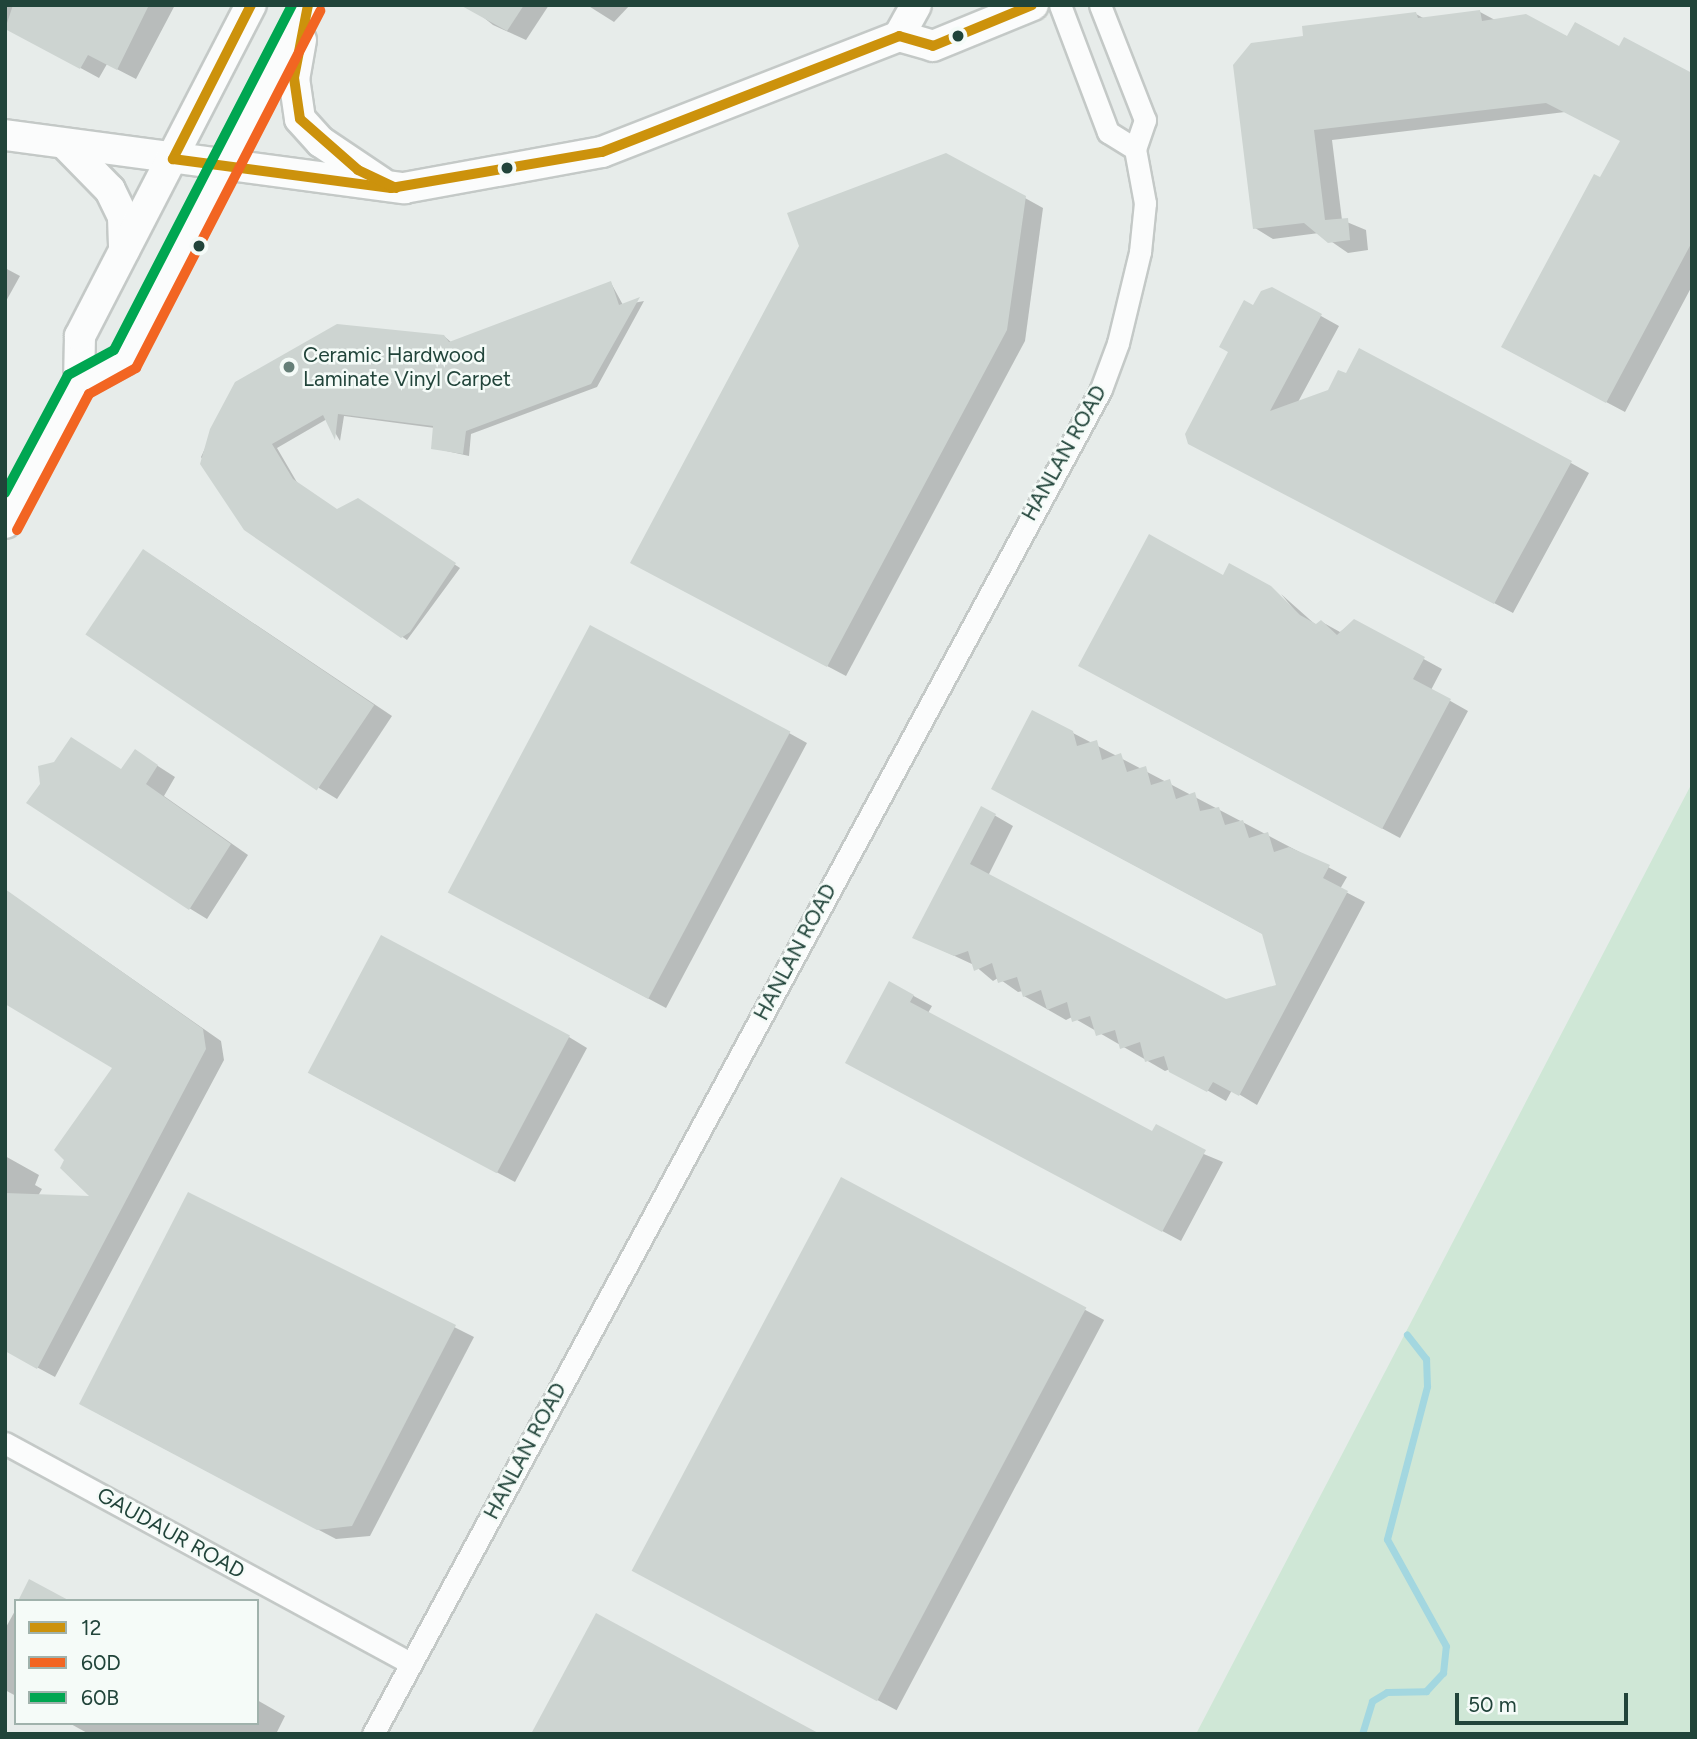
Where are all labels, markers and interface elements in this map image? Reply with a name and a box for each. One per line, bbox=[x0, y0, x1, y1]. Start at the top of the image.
unlabelled marker bbox=[951, 29, 965, 43]
unlabelled marker bbox=[500, 161, 514, 175]
unlabelled marker bbox=[192, 239, 206, 253]
place label: Ceramic Hardwood Laminate Vinyl Carpet bbox=[303, 342, 511, 392]
marker: Ceramic Hardwood Laminate Vinyl Carpet bbox=[281, 359, 297, 375]
street label: HANLAN ROAD bbox=[1016, 381, 1112, 525]
street label: HANLAN ROAD bbox=[748, 879, 842, 1025]
street label: HANLAN ROAD bbox=[478, 1378, 572, 1524]
street label: GAUDAUR ROAD bbox=[93, 1482, 249, 1584]
legend bbox=[14, 1599, 259, 1725]
text: 12 bbox=[81, 1615, 101, 1640]
text: 60D bbox=[81, 1650, 121, 1675]
scale bar bbox=[1459, 1680, 1632, 1724]
text: 60B bbox=[81, 1685, 119, 1710]
text: 50 m bbox=[1468, 1692, 1517, 1717]

